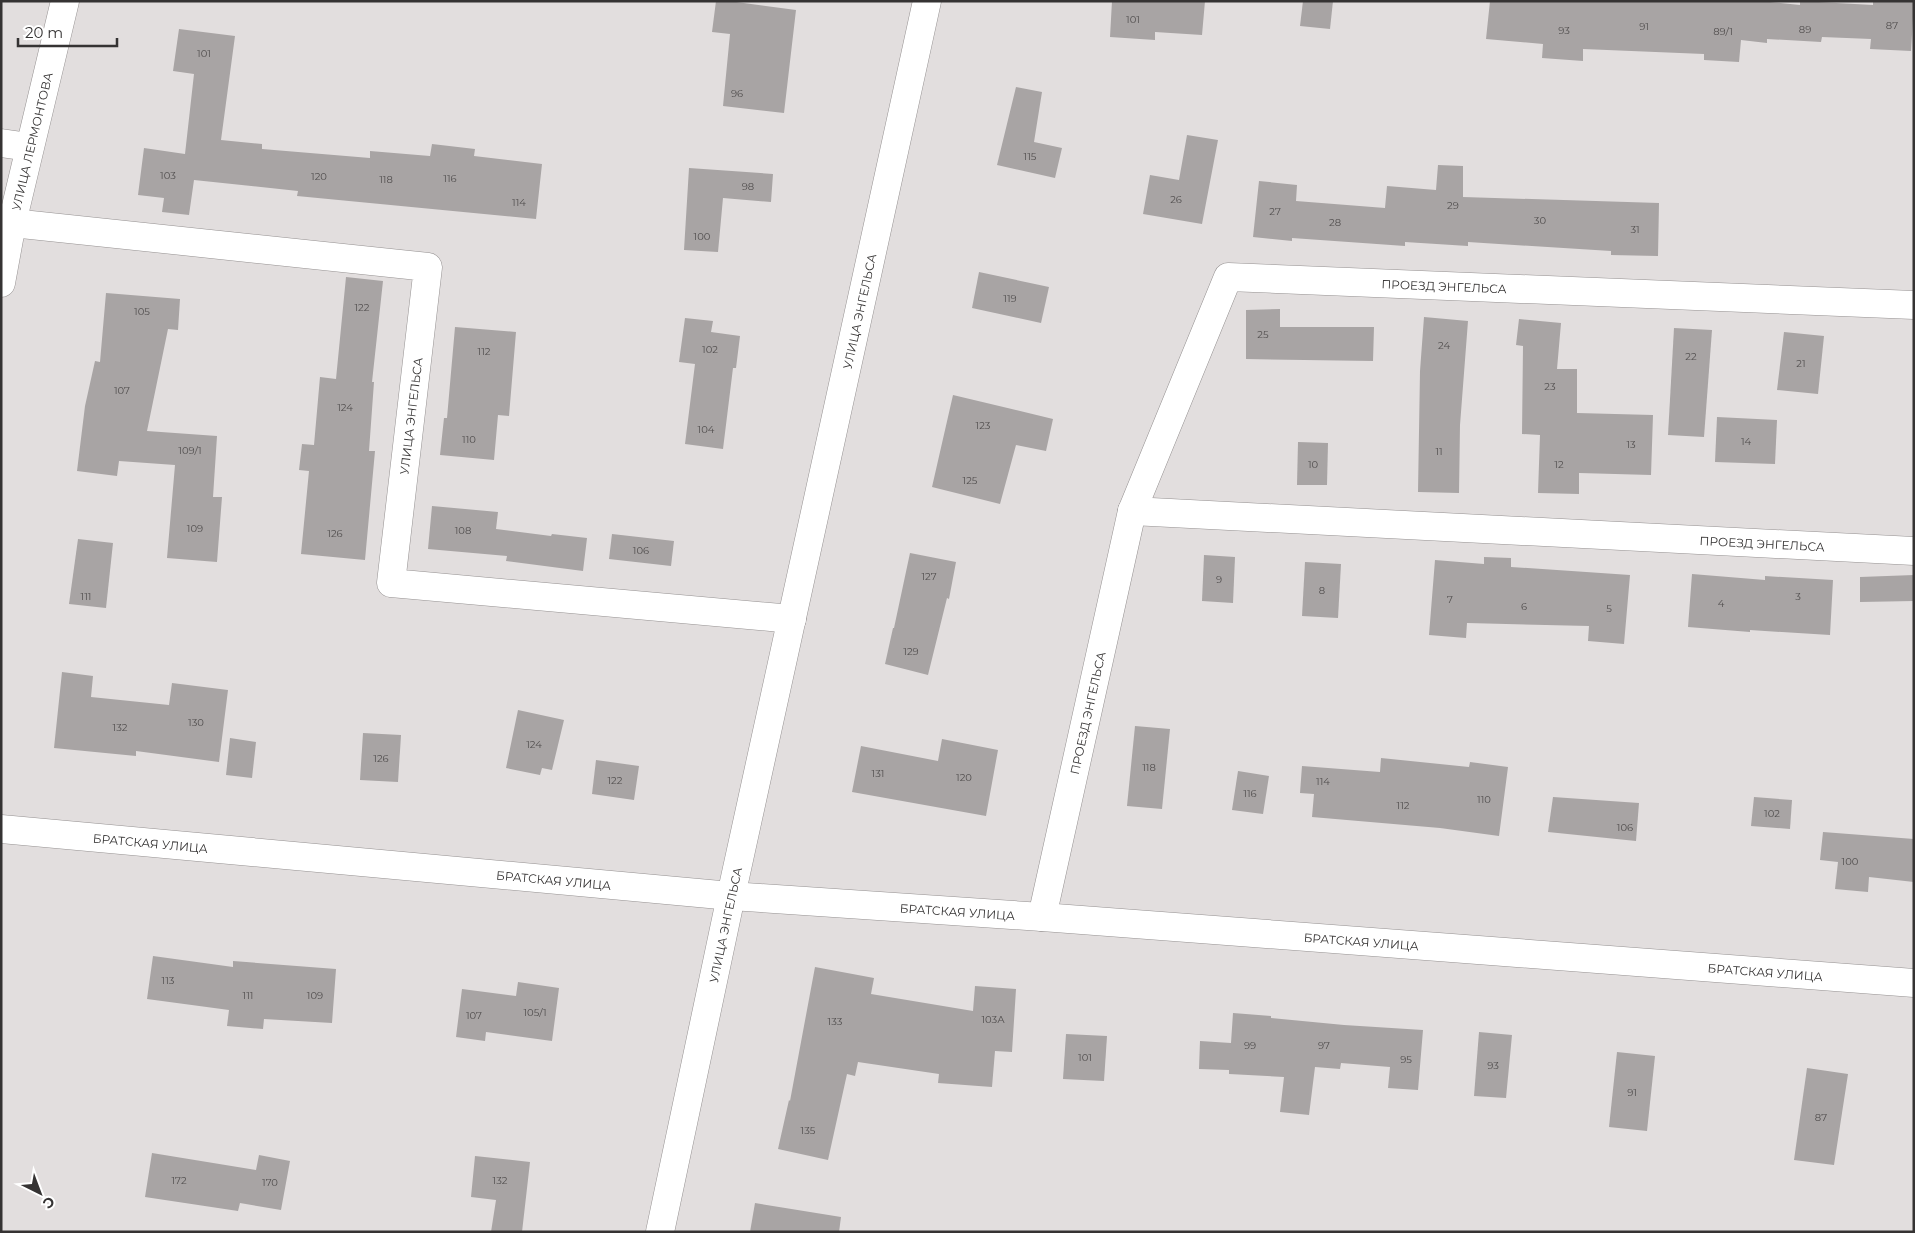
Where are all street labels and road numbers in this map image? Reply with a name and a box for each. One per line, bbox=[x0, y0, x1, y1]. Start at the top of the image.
street label: УЛИЦА ЛЕРМОНТОВА bbox=[8, 71, 55, 212]
street label: УЛИЦА ЭНГЕЛЬСА bbox=[839, 252, 879, 370]
street label: ПРОЕЗД ЭНГЕЛЬСА bbox=[1381, 276, 1507, 296]
street label: УЛИЦА ЭНГЕЛЬСА bbox=[396, 357, 426, 475]
street label: ПРОЕЗД ЭНГЕЛЬСА bbox=[1699, 533, 1825, 554]
street label: ПРОЕЗД ЭНГЕЛЬСА bbox=[1066, 650, 1108, 776]
street label: БРАТСКАЯ УЛИЦА bbox=[92, 830, 209, 855]
street label: УЛИЦА ЭНГЕЛЬСА bbox=[705, 866, 745, 984]
street label: БРАТСКАЯ УЛИЦА bbox=[496, 867, 612, 892]
street label: БРАТСКАЯ УЛИЦА bbox=[899, 900, 1016, 923]
street label: БРАТСКАЯ УЛИЦА bbox=[1303, 929, 1419, 953]
street label: БРАТСКАЯ УЛИЦА bbox=[1707, 960, 1823, 984]

